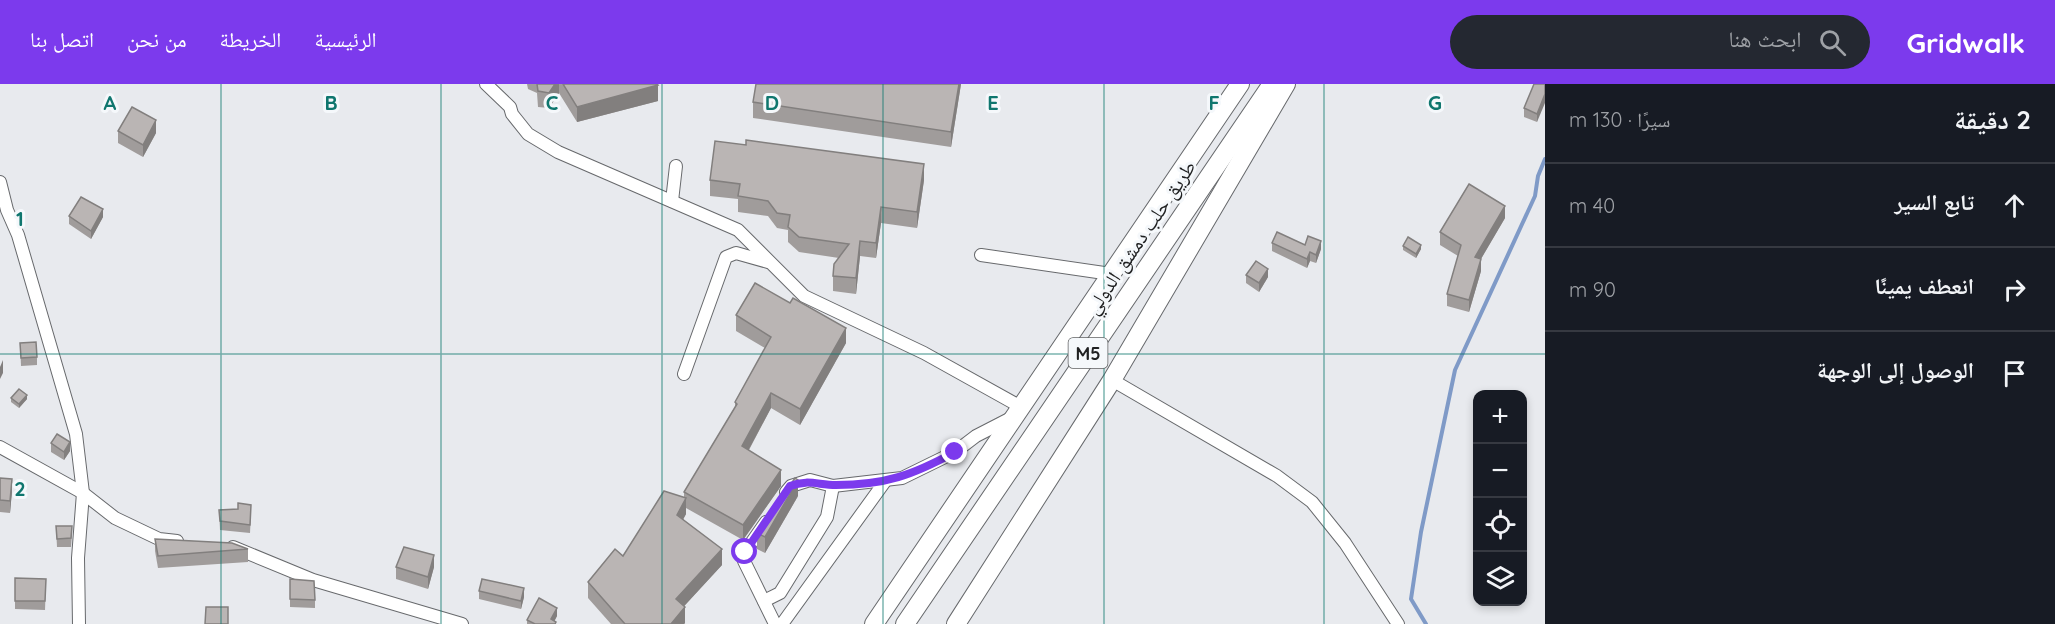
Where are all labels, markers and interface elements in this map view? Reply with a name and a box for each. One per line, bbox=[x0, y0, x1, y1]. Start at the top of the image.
search box bbox=[1450, 15, 1870, 69]
text: ابحث هنا bbox=[1728, 25, 1801, 53]
text: Gridwalk bbox=[1906, 25, 2025, 60]
text: اتصل بنا bbox=[30, 26, 94, 52]
text: من نحن bbox=[127, 26, 187, 52]
text: الخريطة bbox=[220, 26, 281, 52]
text: الرئيسية bbox=[314, 26, 377, 52]
icon: search bbox=[1816, 26, 1849, 59]
text: A bbox=[104, 90, 117, 115]
text: B bbox=[324, 90, 338, 115]
text: C bbox=[546, 90, 559, 115]
text: D bbox=[765, 90, 779, 115]
text: E bbox=[987, 90, 999, 115]
text: F bbox=[1208, 90, 1220, 115]
text: G bbox=[1428, 90, 1442, 115]
text: 2 دقيقة bbox=[1954, 103, 2031, 136]
text: سيرًا · 130 m bbox=[1569, 107, 1671, 132]
street label: طريق حلب دمشق الدولي bbox=[1079, 155, 1204, 321]
text: تابع السير bbox=[1894, 188, 1974, 216]
icon: ahead bbox=[1998, 189, 2031, 222]
text: 40 m bbox=[1569, 193, 1615, 218]
text: 1 bbox=[16, 206, 24, 231]
text: انعطف يمينًا bbox=[1875, 272, 1974, 300]
icon: right bbox=[1998, 273, 2031, 306]
text: 90 m bbox=[1569, 277, 1616, 302]
road number: M5 bbox=[1068, 338, 1108, 368]
text: الوصول إلى الوجهة bbox=[1817, 356, 1974, 384]
icon: arrive bbox=[1998, 357, 2031, 390]
map controls bbox=[1473, 390, 1527, 606]
button: + bbox=[1473, 390, 1527, 444]
route end bbox=[941, 438, 967, 464]
button: − bbox=[1473, 444, 1527, 498]
text: 2 bbox=[14, 476, 26, 501]
button: locate bbox=[1473, 498, 1527, 552]
route start bbox=[731, 538, 757, 564]
button: layers bbox=[1473, 552, 1527, 606]

